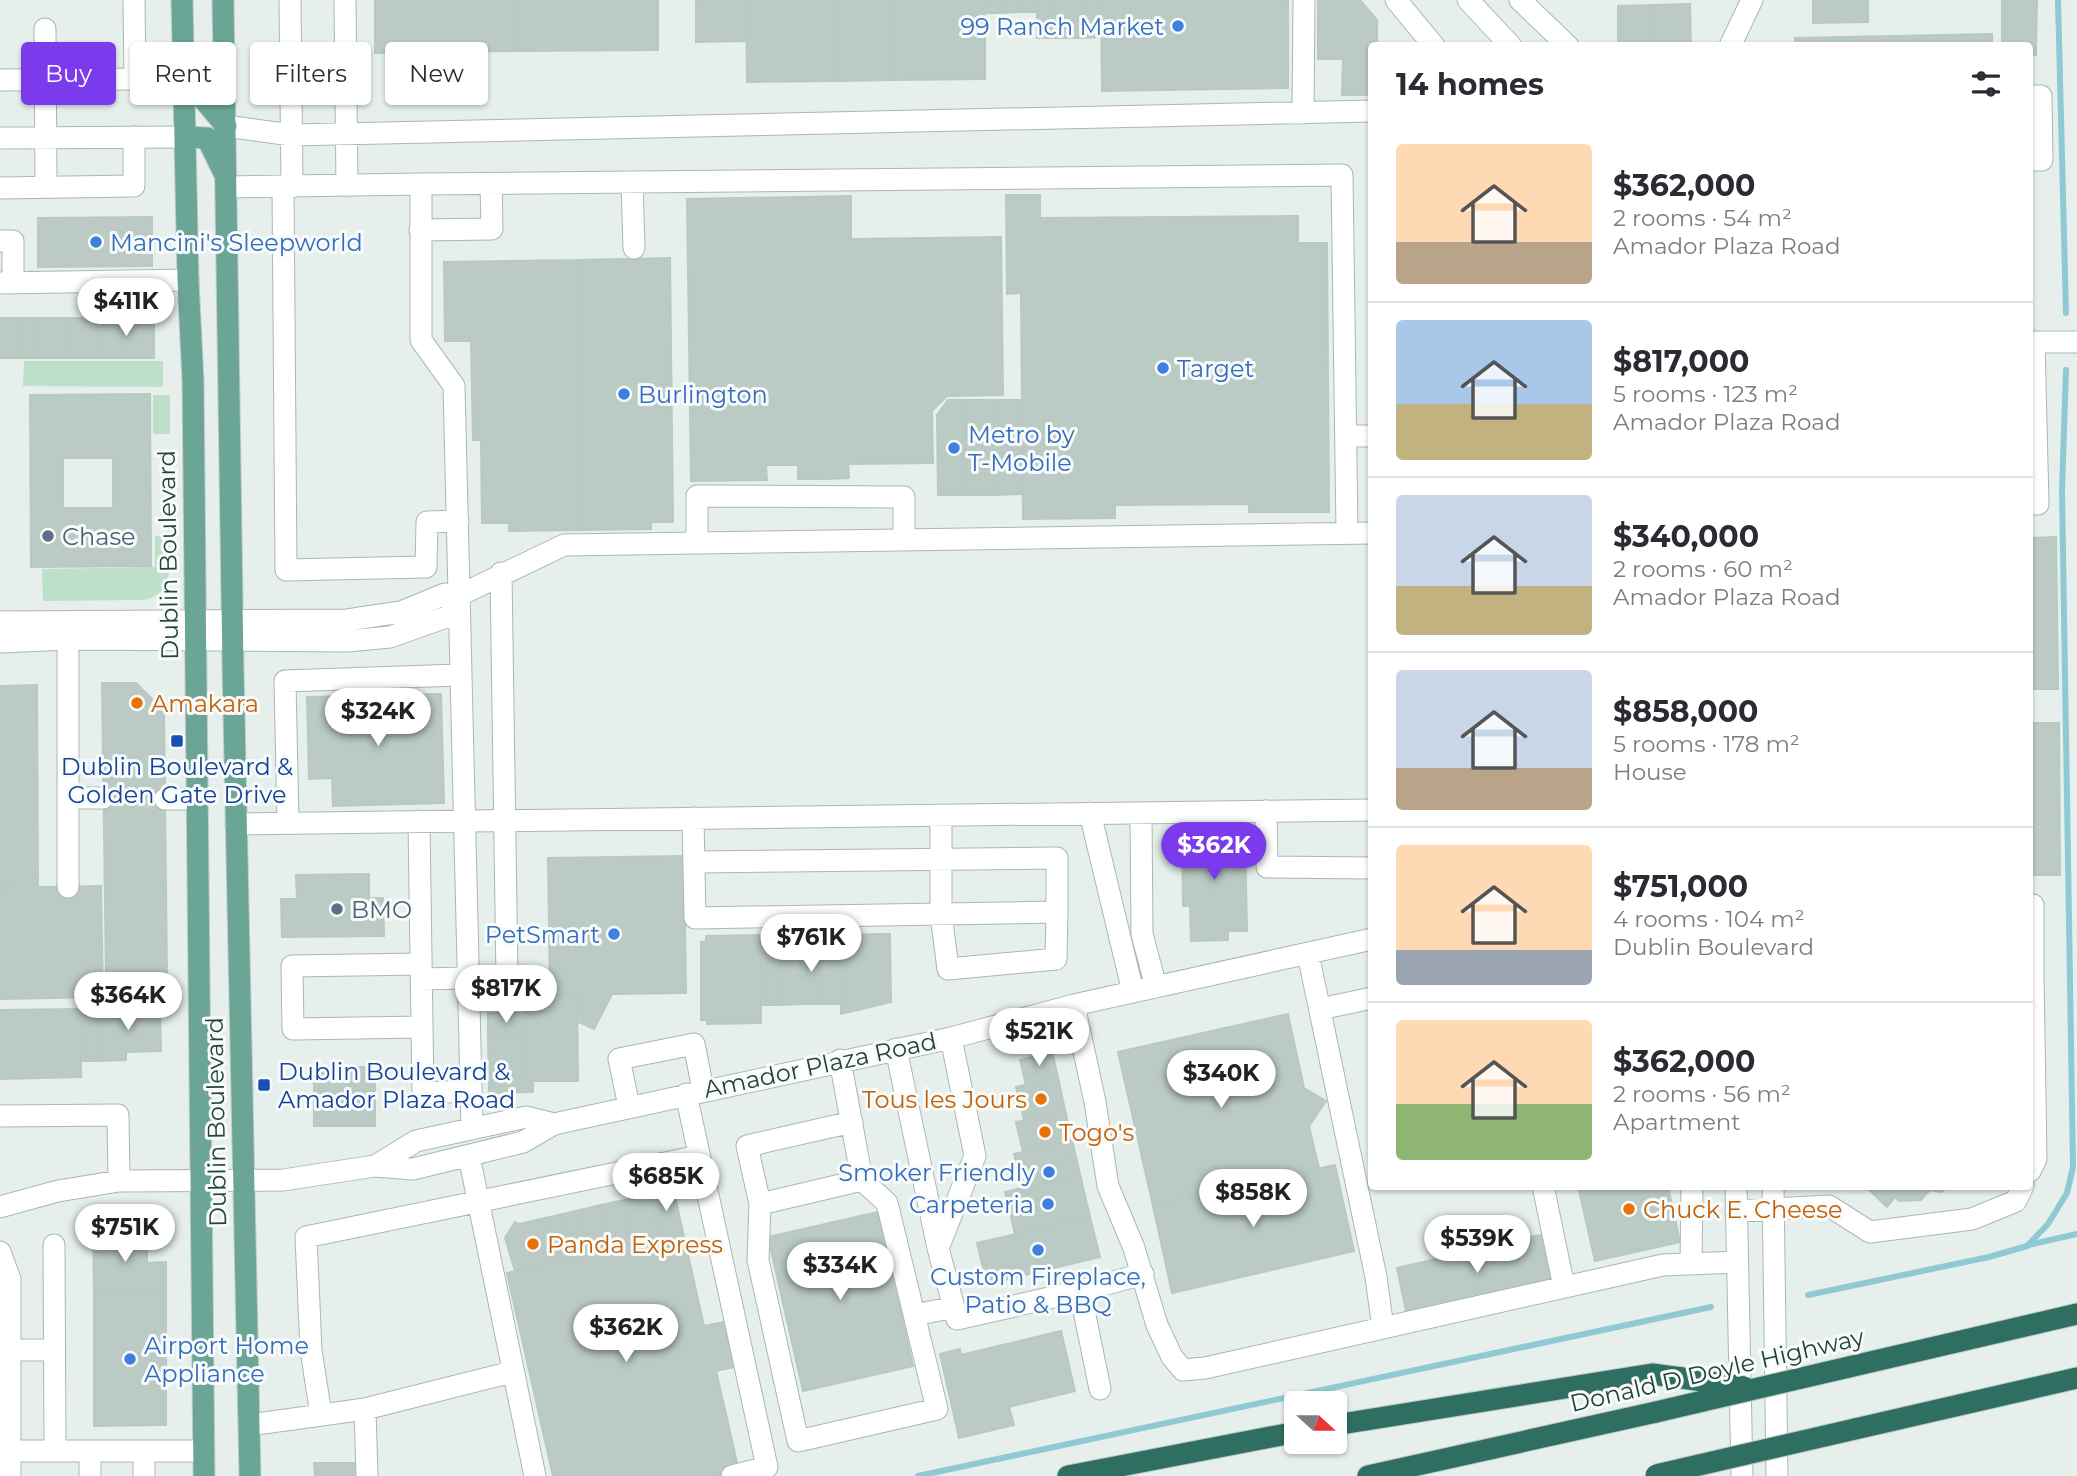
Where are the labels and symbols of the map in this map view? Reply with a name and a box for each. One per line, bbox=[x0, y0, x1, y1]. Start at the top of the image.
place label: 99 Ranch Market bbox=[960, 12, 1164, 41]
marker: 99 Ranch Market bbox=[1170, 18, 1186, 34]
place label: Mancini's Sleepworld bbox=[110, 228, 363, 257]
marker: Mancini's Sleepworld bbox=[88, 234, 104, 250]
pin: $411K bbox=[77, 278, 175, 338]
place label: Target bbox=[1177, 354, 1254, 383]
marker: Target bbox=[1155, 360, 1171, 376]
place label: Burlington bbox=[638, 380, 768, 409]
marker: Burlington bbox=[616, 386, 632, 402]
place label: Metro by T-Mobile bbox=[968, 420, 1075, 477]
marker: Metro by T-Mobile bbox=[946, 440, 962, 456]
street label: Dublin Boulevard bbox=[152, 450, 184, 660]
place label: Chase bbox=[62, 522, 136, 551]
marker: Chase bbox=[40, 528, 56, 544]
pin: $324K bbox=[329, 688, 427, 748]
place label: Amakara bbox=[151, 689, 259, 718]
marker: Amakara bbox=[129, 695, 145, 711]
marker: Dublin Boulevard & Golden Gate Drive bbox=[169, 733, 185, 749]
place label: Dublin Boulevard & Golden Gate Drive bbox=[61, 752, 293, 809]
pin: $362K bbox=[1165, 822, 1263, 882]
place label: BMO bbox=[351, 895, 412, 924]
marker: BMO bbox=[329, 901, 345, 917]
pin: $761K bbox=[762, 914, 860, 974]
place label: PetSmart bbox=[485, 920, 600, 949]
marker: PetSmart bbox=[606, 926, 622, 942]
pin: $817K bbox=[457, 965, 555, 1025]
pin: $364K bbox=[79, 972, 177, 1032]
pin: $521K bbox=[990, 1009, 1088, 1068]
street label: Dublin Boulevard bbox=[200, 1017, 232, 1227]
street label: Amador Plaza Road bbox=[701, 1026, 939, 1104]
pin: $340K bbox=[1172, 1050, 1270, 1110]
place label: Dublin Boulevard & Amador Plaza Road bbox=[278, 1057, 515, 1114]
marker: Dublin Boulevard & Amador Plaza Road bbox=[256, 1077, 272, 1093]
place label: Tous les Jours bbox=[862, 1085, 1027, 1114]
marker: Tous les Jours bbox=[1033, 1091, 1049, 1107]
place label: Togo's bbox=[1059, 1118, 1134, 1147]
marker: Togo's bbox=[1037, 1124, 1053, 1140]
pin: $685K bbox=[617, 1154, 715, 1213]
place label: Smoker Friendly bbox=[838, 1158, 1035, 1187]
marker: Smoker Friendly bbox=[1041, 1164, 1057, 1180]
pin: $858K bbox=[1204, 1170, 1302, 1229]
place label: Carpeteria bbox=[909, 1190, 1034, 1219]
place label: Chuck E. Cheese bbox=[1643, 1195, 1842, 1224]
marker: Carpeteria bbox=[1040, 1196, 1056, 1212]
marker: Chuck E. Cheese bbox=[1621, 1201, 1637, 1217]
pin: $751K bbox=[76, 1204, 174, 1264]
pin: $539K bbox=[1428, 1216, 1526, 1275]
place label: Panda Express bbox=[547, 1230, 723, 1259]
marker: Panda Express bbox=[525, 1236, 541, 1252]
pin: $334K bbox=[791, 1242, 889, 1302]
marker: Custom Fireplace, Patio & BBQ bbox=[1030, 1242, 1046, 1258]
place label: Custom Fireplace, Patio & BBQ bbox=[930, 1262, 1146, 1319]
pin: $362K bbox=[577, 1304, 675, 1364]
street label: Donald D Doyle Highway bbox=[1567, 1322, 1867, 1418]
place label: Airport Home Appliance bbox=[144, 1331, 309, 1388]
marker: Airport Home Appliance bbox=[122, 1351, 138, 1367]
north arrow bbox=[1284, 1391, 1348, 1454]

